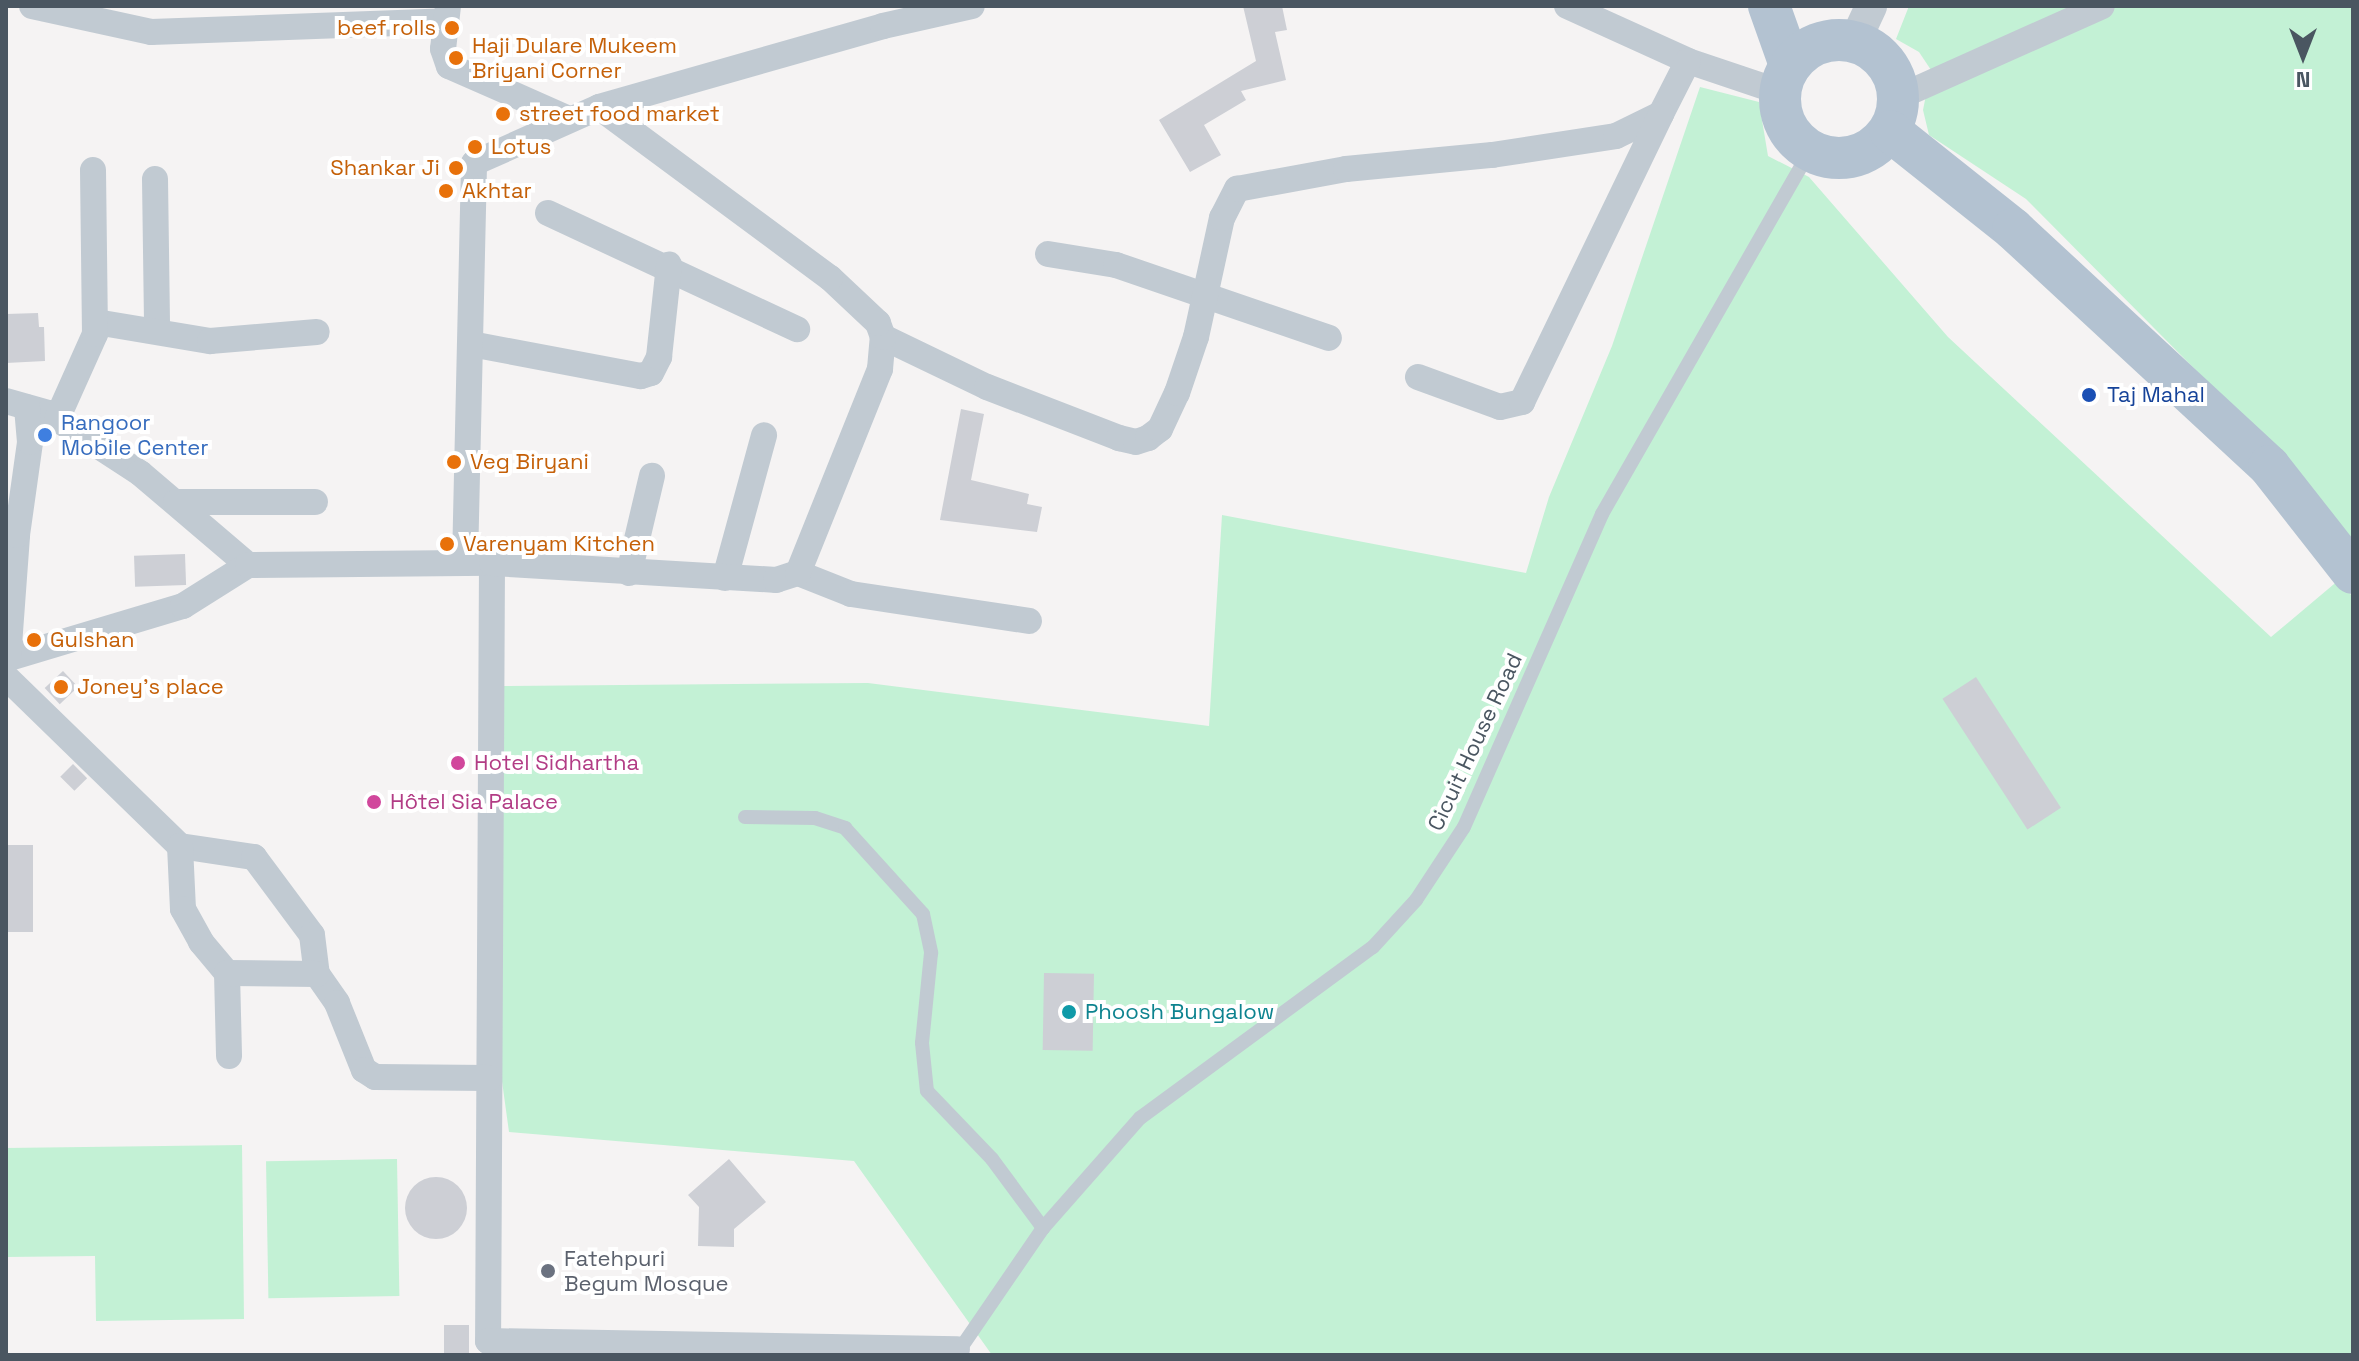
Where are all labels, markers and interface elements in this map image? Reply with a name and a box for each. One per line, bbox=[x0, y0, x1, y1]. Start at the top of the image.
place label: beef rolls bbox=[337, 15, 436, 41]
north arrow bbox=[2263, 16, 2343, 96]
marker: beef rolls bbox=[443, 19, 461, 37]
place label: Haji Dulare Mukeem Briyani Corner bbox=[472, 32, 677, 84]
marker: Haji Dulare Mukeem Briyani Corner bbox=[447, 49, 465, 67]
text: N bbox=[2296, 66, 2310, 94]
place label: street food market bbox=[519, 101, 720, 127]
marker: street food market bbox=[494, 105, 512, 123]
place label: Lotus bbox=[491, 134, 551, 160]
marker: Lotus bbox=[466, 138, 484, 156]
place label: Shankar Ji bbox=[330, 155, 440, 181]
marker: Shankar Ji bbox=[447, 159, 465, 177]
place label: Akhtar bbox=[462, 178, 532, 204]
marker: Akhtar bbox=[437, 182, 455, 200]
place label: Taj Mahal bbox=[2107, 382, 2205, 408]
marker: Taj Mahal bbox=[2078, 384, 2100, 406]
place label: Rangoor Mobile Center bbox=[61, 409, 209, 460]
marker: Rangoor Mobile Center bbox=[36, 426, 54, 444]
place label: Veg Biryani bbox=[470, 449, 589, 475]
marker: Veg Biryani bbox=[445, 453, 463, 471]
place label: Varenyam Kitchen bbox=[463, 531, 655, 557]
marker: Varenyam Kitchen bbox=[438, 535, 456, 553]
place label: Gulshan bbox=[50, 627, 135, 653]
marker: Gulshan bbox=[25, 631, 43, 649]
street label: Cicuit House Road bbox=[1422, 649, 1528, 835]
place label: Joney's place bbox=[77, 674, 224, 700]
marker: Joney's place bbox=[52, 678, 70, 696]
place label: Hotel Sidhartha bbox=[474, 750, 639, 776]
marker: Hotel Sidhartha bbox=[449, 754, 467, 772]
place label: Hôtel Sia Palace bbox=[390, 789, 558, 815]
marker: Hôtel Sia Palace bbox=[365, 793, 383, 811]
place label: Phoosh Bungalow bbox=[1085, 999, 1274, 1025]
marker: Phoosh Bungalow bbox=[1060, 1003, 1078, 1021]
place label: Fatehpuri Begum Mosque bbox=[564, 1245, 729, 1296]
marker: Fatehpuri Begum Mosque bbox=[539, 1262, 557, 1280]

